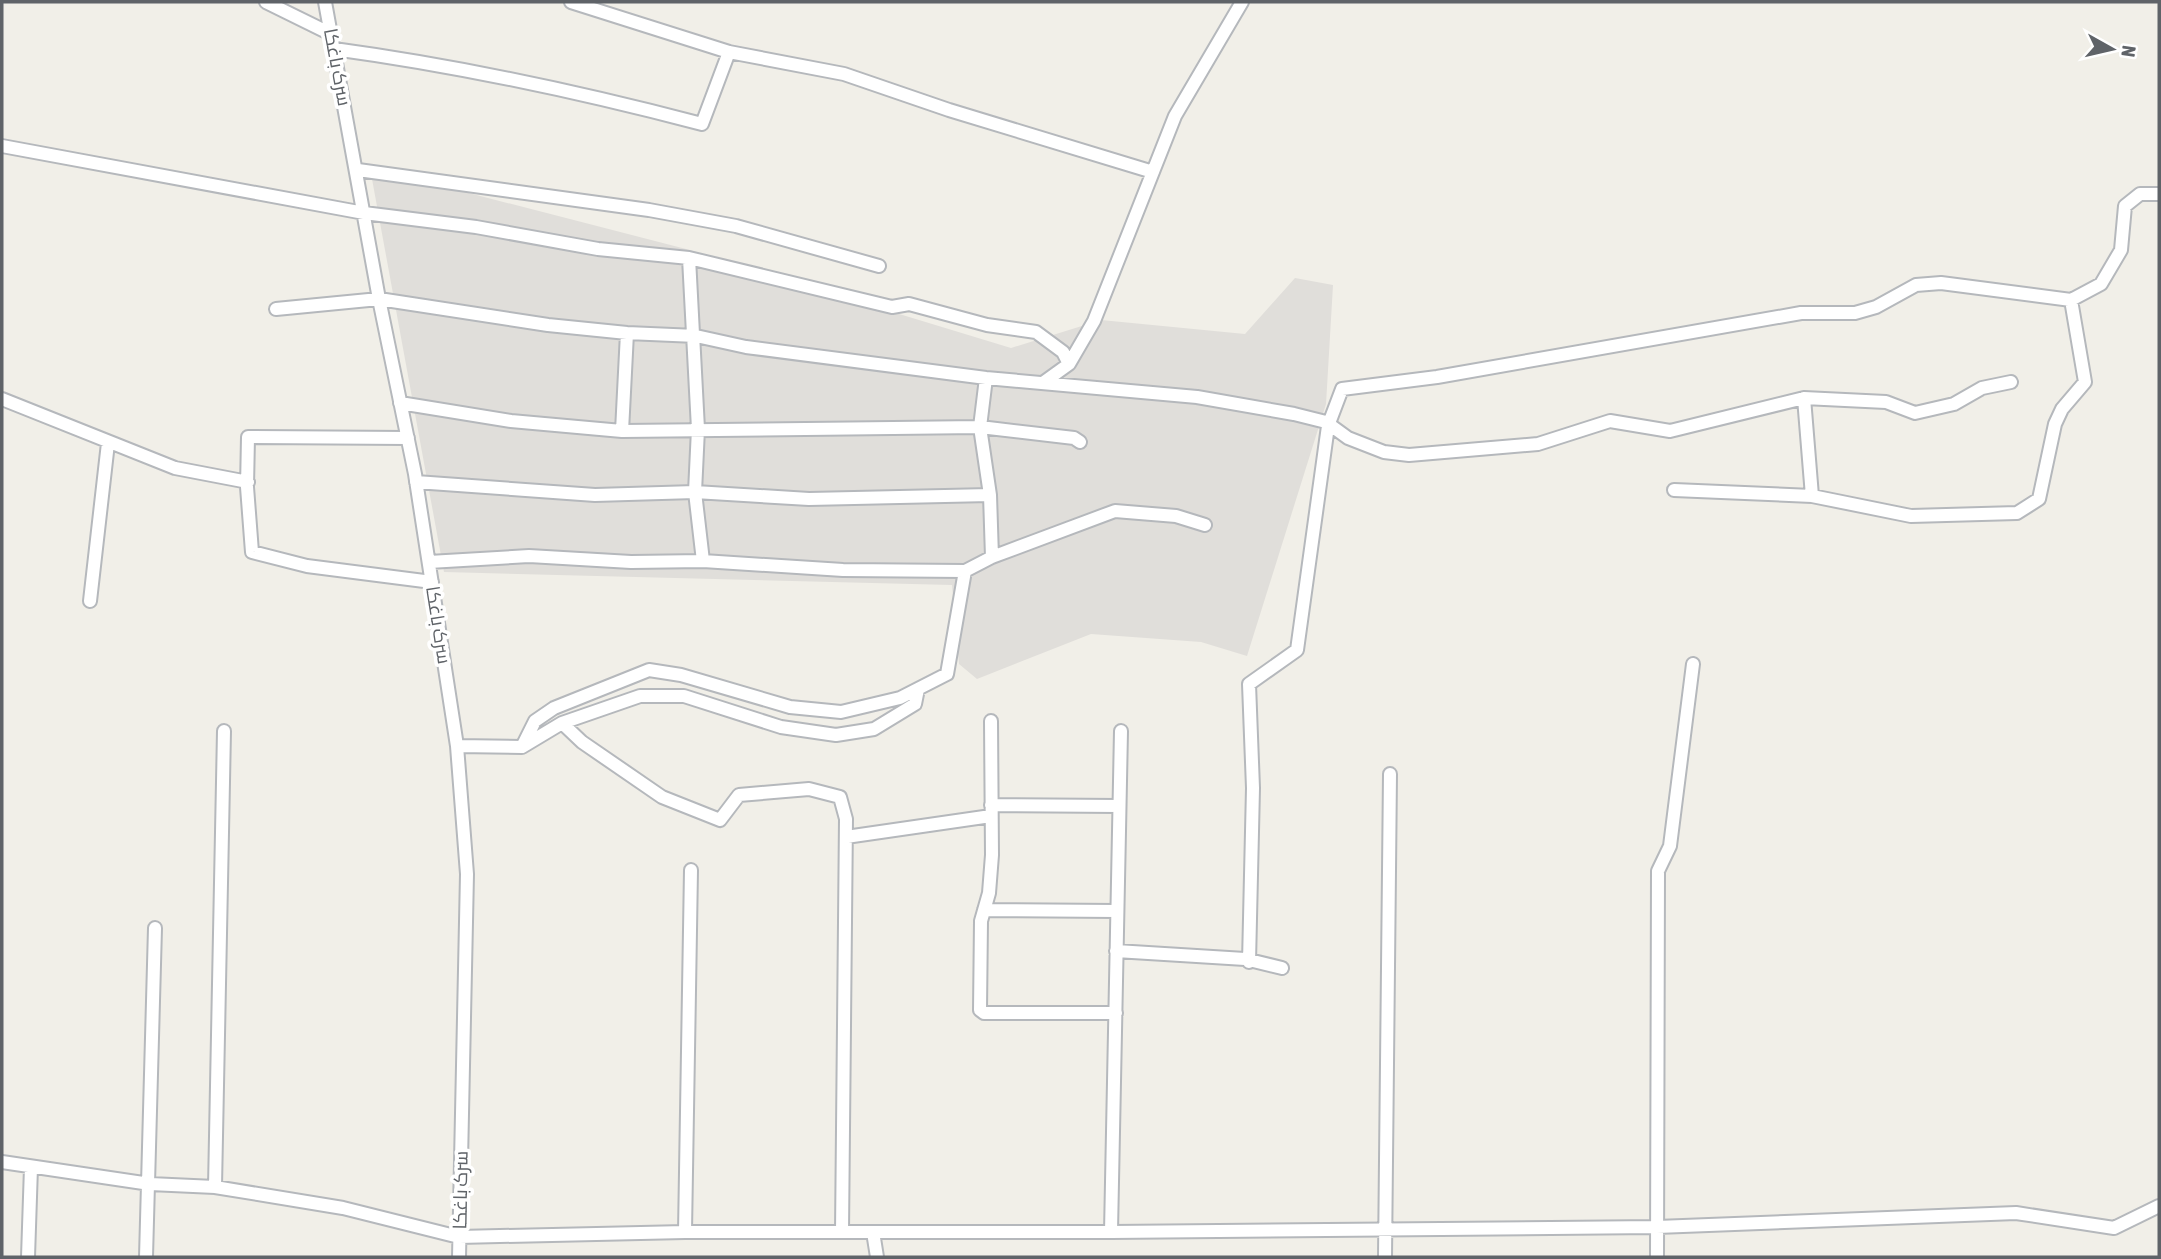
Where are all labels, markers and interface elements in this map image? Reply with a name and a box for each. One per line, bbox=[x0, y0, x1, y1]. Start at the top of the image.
north arrow bbox=[2077, 14, 2147, 84]
street label: سرک باغکا bbox=[319, 26, 356, 108]
text: N bbox=[2117, 44, 2141, 58]
street label: سرک باغکا bbox=[421, 584, 456, 666]
street label: سرک باغکا bbox=[448, 1151, 473, 1230]

